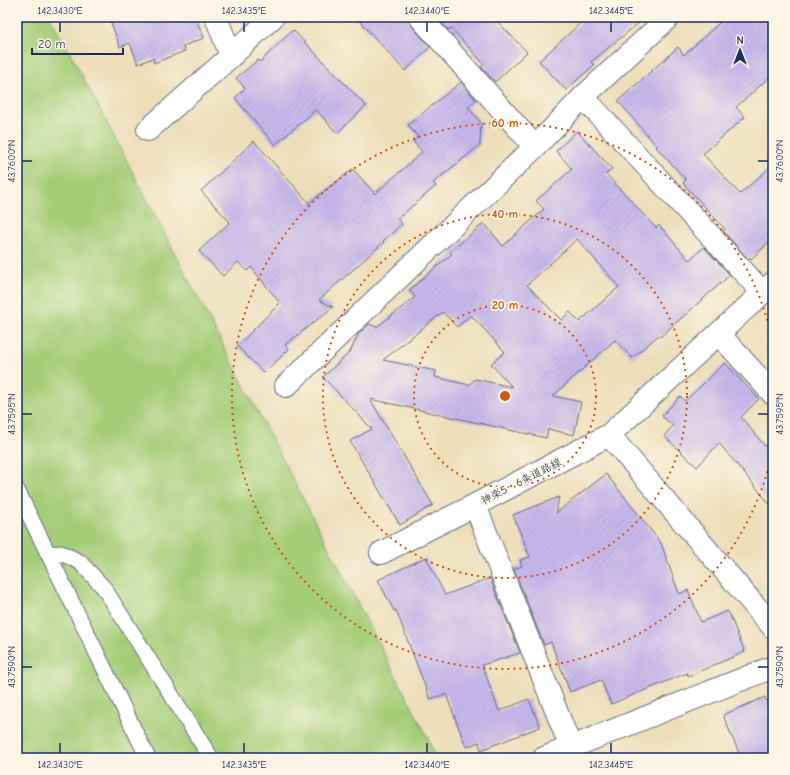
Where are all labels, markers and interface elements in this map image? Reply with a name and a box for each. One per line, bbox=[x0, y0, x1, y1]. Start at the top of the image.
text: 142.3430°E bbox=[37, 5, 83, 17]
text: 142.3435°E bbox=[222, 5, 266, 17]
text: 142.3440°E bbox=[405, 5, 449, 17]
text: 142.3445°E bbox=[589, 5, 633, 17]
scale bar bbox=[32, 30, 123, 56]
north arrow bbox=[720, 30, 760, 70]
text: N bbox=[736, 34, 744, 47]
text: 20 m bbox=[38, 37, 66, 51]
text: 60 m bbox=[492, 116, 518, 130]
text: 43.7600°N bbox=[6, 140, 18, 182]
text: 43.7600°N bbox=[774, 140, 786, 182]
text: 40 m bbox=[492, 207, 518, 221]
text: 20 m bbox=[492, 298, 518, 312]
centre of rings bbox=[498, 389, 512, 403]
text: 43.7595°N bbox=[6, 393, 18, 435]
text: 43.7595°N bbox=[774, 393, 786, 435]
street label: 神楽5・6条道路線 bbox=[479, 455, 564, 507]
text: 43.7590°N bbox=[6, 646, 18, 688]
text: 43.7590°N bbox=[774, 646, 786, 688]
text: 142.3430°E bbox=[37, 759, 83, 771]
text: 142.3435°E bbox=[222, 759, 266, 771]
text: 142.3440°E bbox=[405, 759, 449, 771]
text: 142.3445°E bbox=[589, 759, 633, 771]

